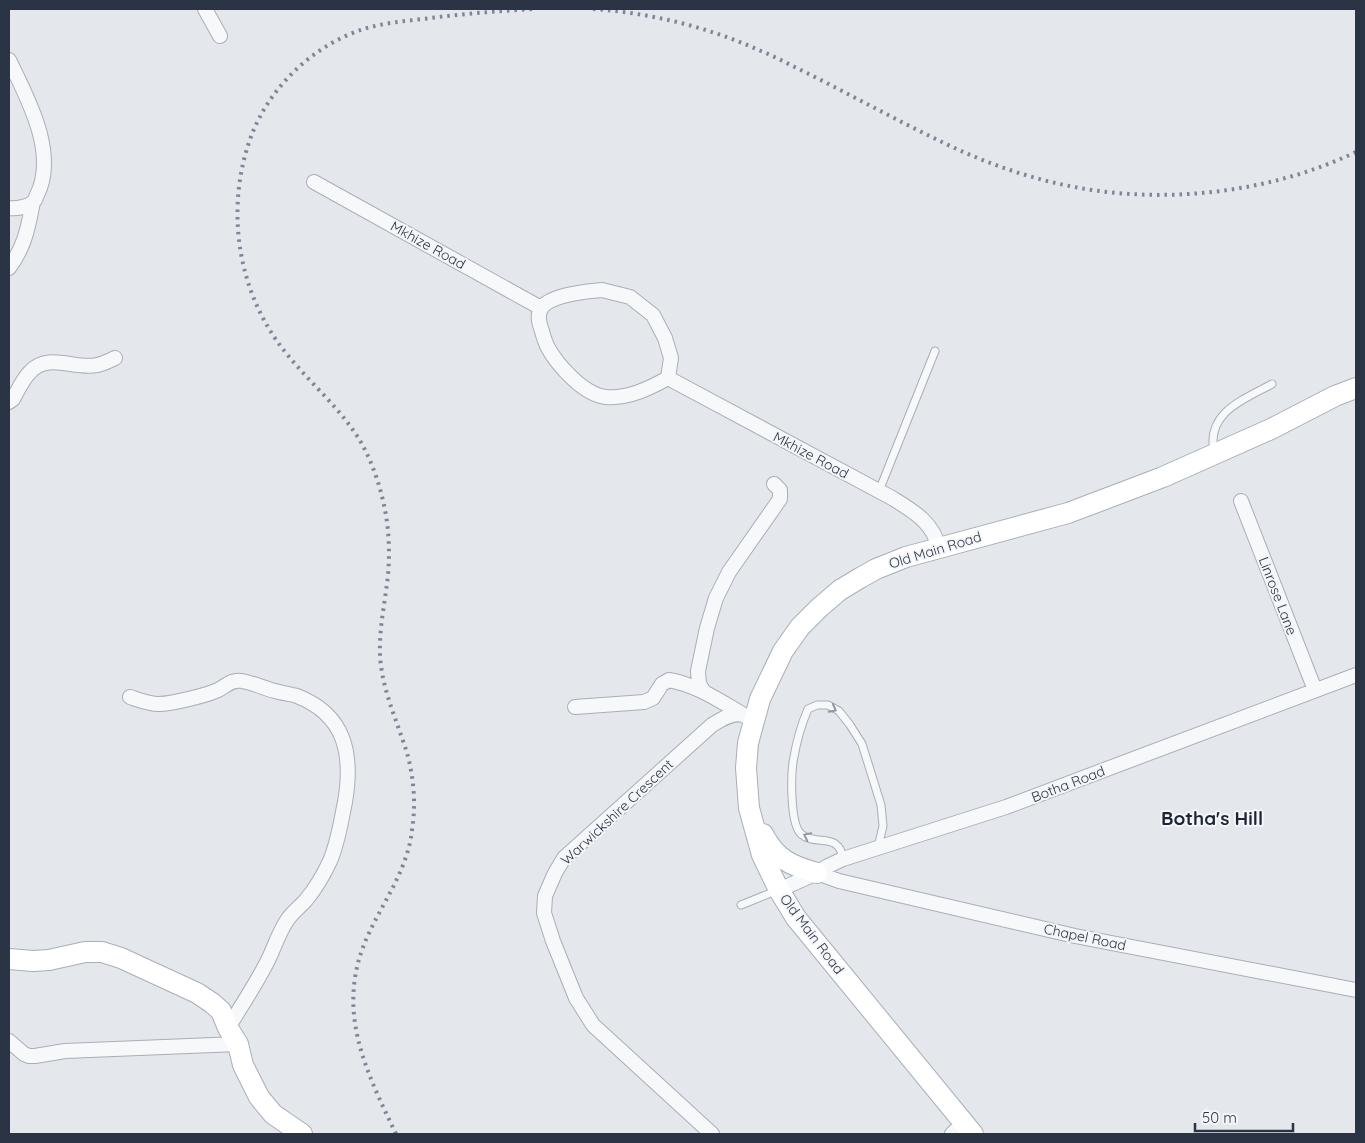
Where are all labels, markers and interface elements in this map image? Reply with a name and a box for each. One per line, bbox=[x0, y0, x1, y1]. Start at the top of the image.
street label: Mkhize Road bbox=[387, 217, 469, 273]
street label: Mkhize Road bbox=[770, 428, 852, 482]
street label: Old Main Road bbox=[887, 527, 983, 573]
street label: Linrose Lane bbox=[1255, 554, 1301, 638]
one-way arrow bbox=[827, 703, 836, 713]
street label: Warwickshire Crescent bbox=[557, 755, 677, 869]
street label: Botha Road bbox=[1029, 762, 1107, 806]
district label: Botha's Hill bbox=[1161, 806, 1263, 830]
one-way arrow bbox=[803, 831, 812, 842]
street label: Old Main Road bbox=[776, 890, 848, 978]
street label: Chapel Road bbox=[1042, 919, 1128, 955]
scale bar bbox=[1195, 1100, 1292, 1132]
text: 50 m bbox=[1202, 1108, 1237, 1127]

